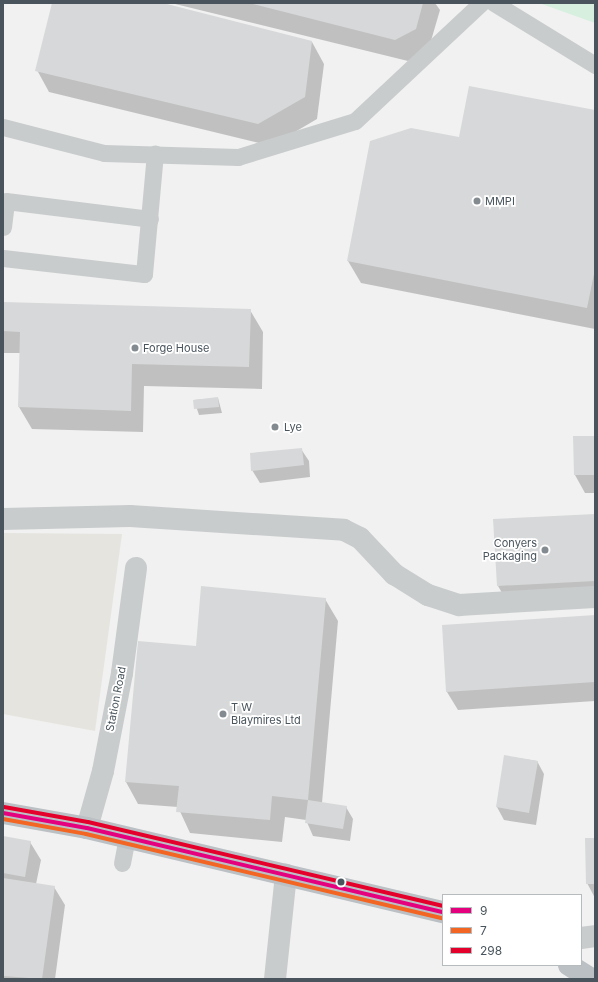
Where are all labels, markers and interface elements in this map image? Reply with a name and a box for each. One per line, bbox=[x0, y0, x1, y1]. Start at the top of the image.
place label: MMPI bbox=[485, 194, 515, 208]
marker: MMPI bbox=[472, 196, 482, 206]
place label: Forge House bbox=[143, 341, 209, 355]
marker: Forge House bbox=[130, 343, 140, 353]
place label: Lye bbox=[284, 420, 302, 434]
marker: Lye bbox=[269, 421, 281, 433]
place label: Conyers Packaging bbox=[483, 537, 537, 563]
marker: Conyers Packaging bbox=[540, 545, 550, 555]
street label: Station Road bbox=[103, 665, 129, 733]
place label: T W Blaymires Ltd bbox=[231, 701, 301, 727]
marker: T W Blaymires Ltd bbox=[218, 709, 228, 719]
unlabelled marker bbox=[336, 877, 346, 887]
legend bbox=[442, 894, 582, 966]
text: 9 bbox=[480, 903, 487, 918]
text: 7 bbox=[480, 923, 487, 938]
text: 298 bbox=[480, 943, 502, 958]

